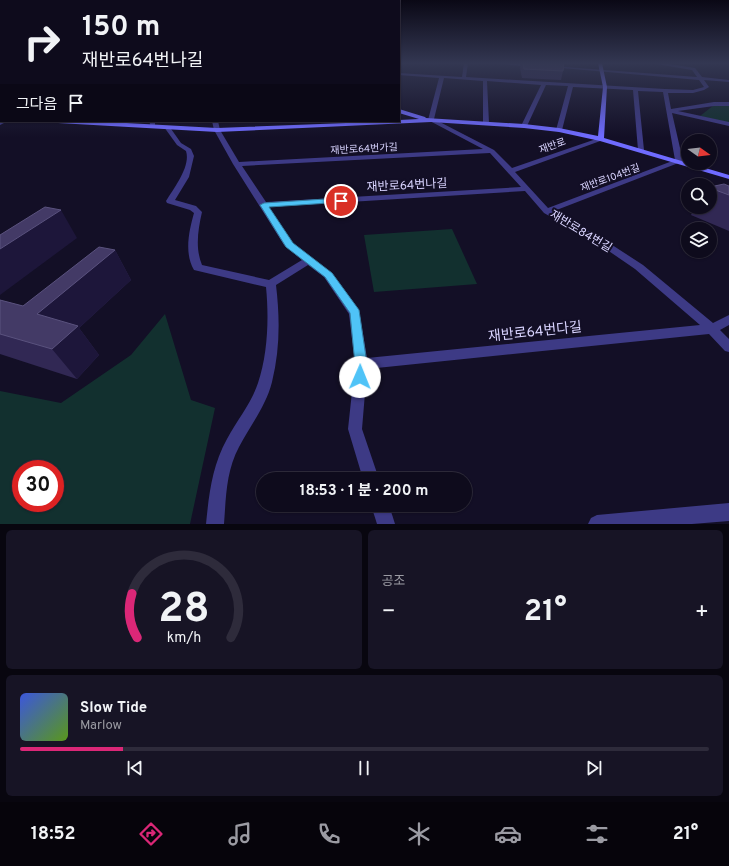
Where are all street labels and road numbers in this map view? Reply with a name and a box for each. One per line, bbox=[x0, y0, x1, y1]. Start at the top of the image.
street label: 재반로 bbox=[537, 136, 568, 157]
street label: 재반로64번가길 bbox=[330, 141, 398, 158]
street label: 재반로104번길 bbox=[579, 162, 642, 195]
street label: 재반로64번나길 bbox=[366, 176, 448, 196]
street label: 재반로84번길 bbox=[546, 207, 615, 257]
street label: 재반로64번다길 bbox=[487, 319, 583, 346]

